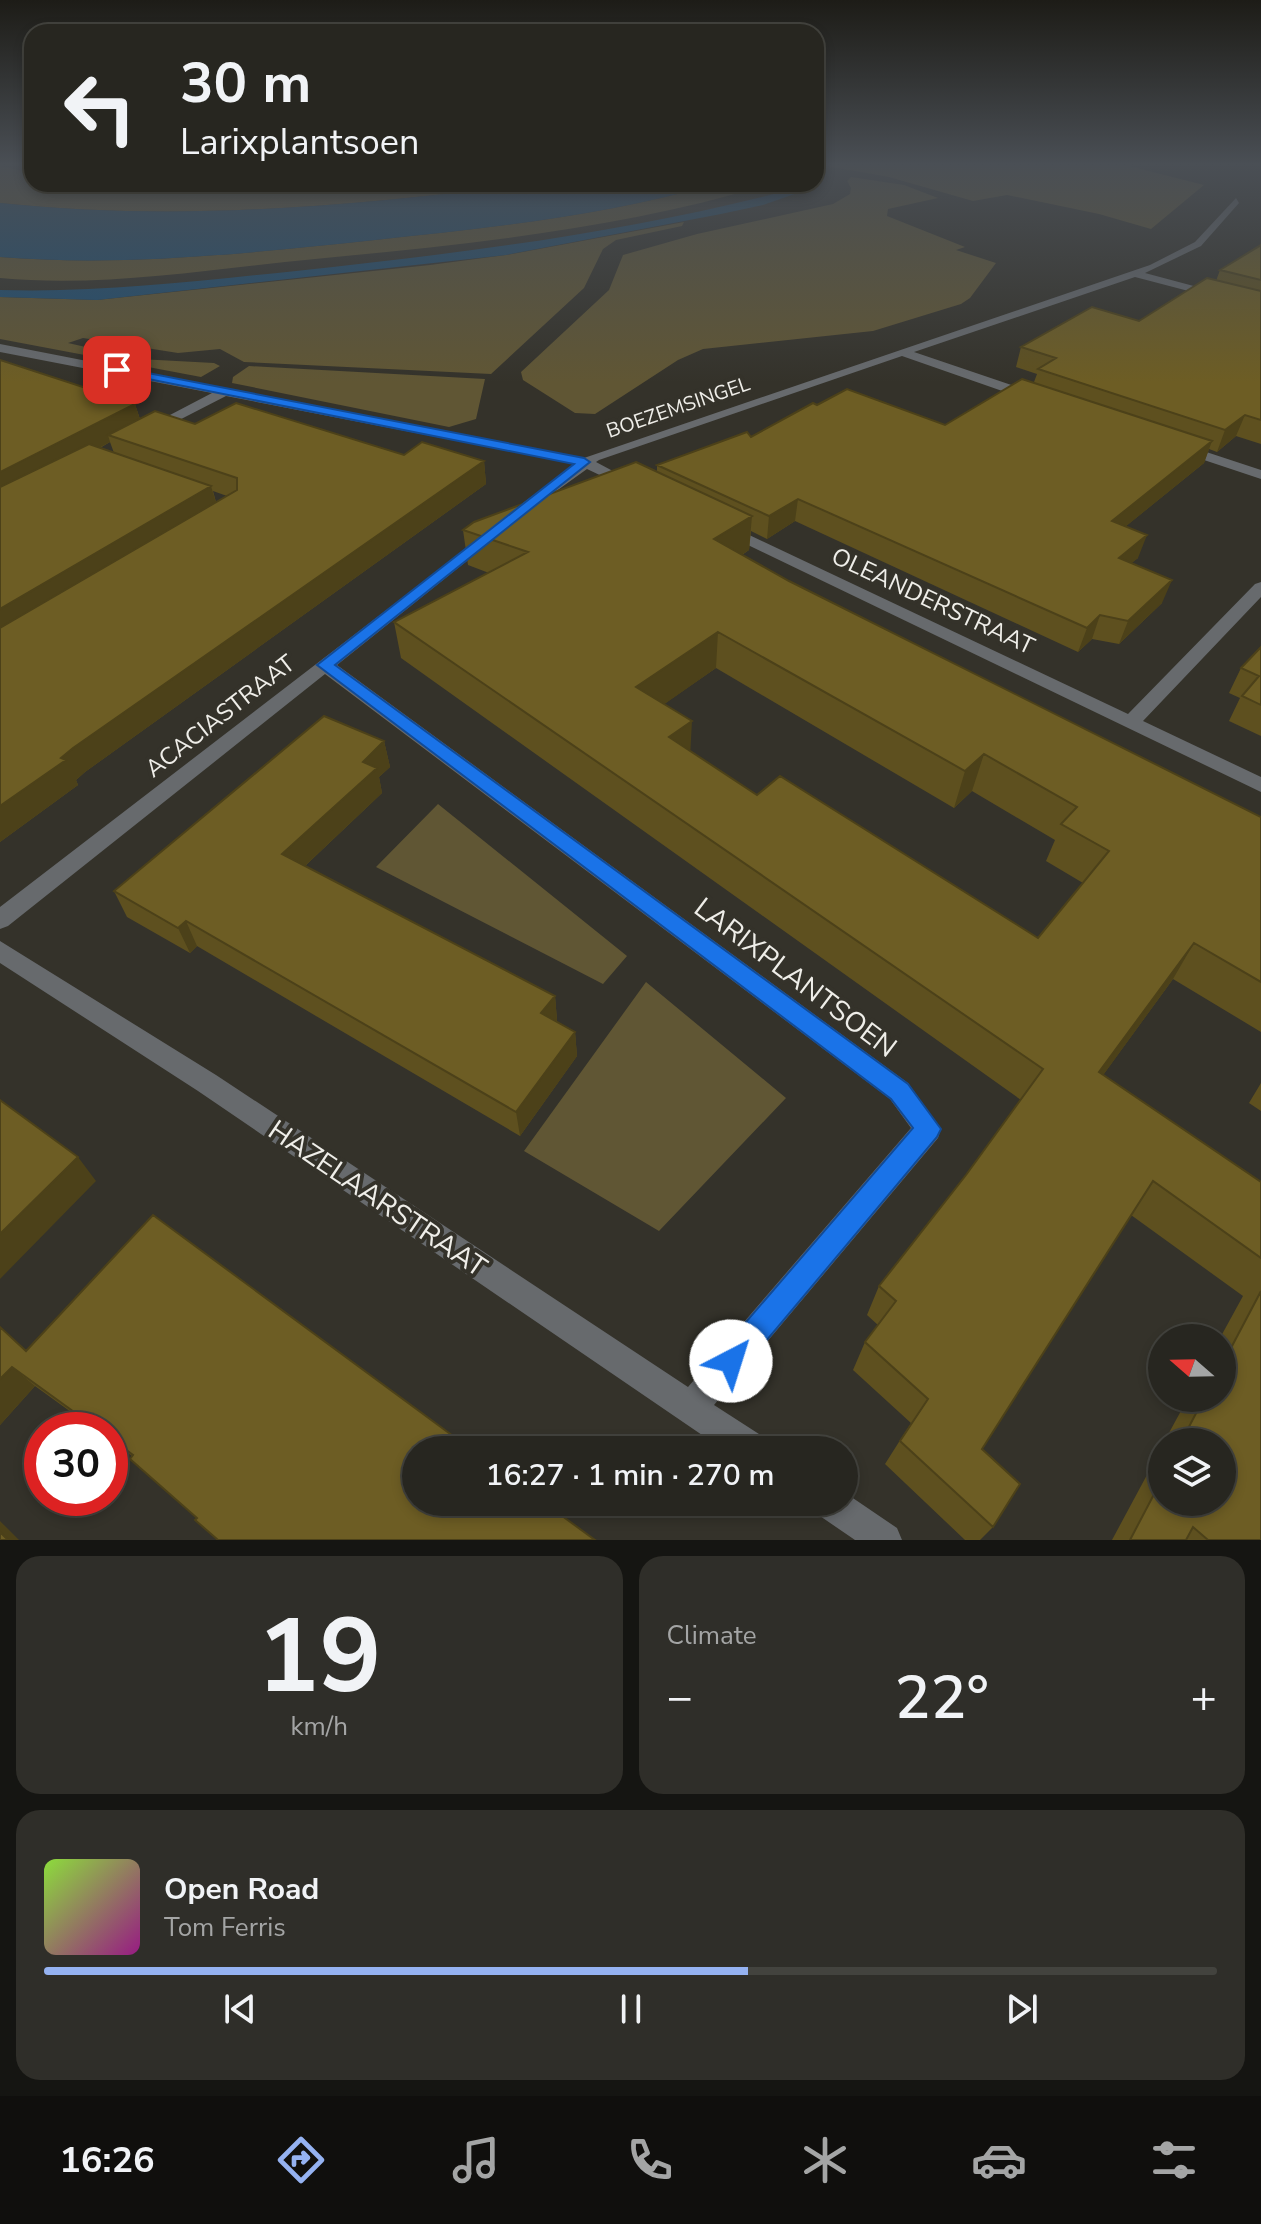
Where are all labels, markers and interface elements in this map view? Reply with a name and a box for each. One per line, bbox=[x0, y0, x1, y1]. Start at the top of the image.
text: 30 m bbox=[180, 45, 311, 122]
icon: left bbox=[48, 56, 152, 160]
text: Larixplantsoen bbox=[180, 118, 419, 167]
pin bbox=[83, 336, 151, 404]
icon: arrive bbox=[95, 348, 139, 392]
street label: BOEZEMSINGEL bbox=[603, 370, 754, 445]
street label: OLEANDERSTRAAT bbox=[826, 540, 1040, 662]
street label: ACACIASTRAAT bbox=[138, 647, 302, 785]
street label: LARIXPLANTSOEN bbox=[686, 889, 904, 1067]
street label: HAZELAARSTRAAT bbox=[261, 1111, 494, 1286]
position arrow bbox=[689, 1319, 773, 1403]
north arrow bbox=[1148, 1324, 1236, 1412]
map controls bbox=[1148, 1324, 1236, 1516]
speed limit sign: 30 bbox=[24, 1412, 128, 1516]
button: layers bbox=[1148, 1428, 1236, 1516]
text: 16:27 · 1 min · 270 m bbox=[485, 1455, 775, 1496]
text: 19 bbox=[257, 1586, 382, 1728]
text: Climate bbox=[667, 1618, 757, 1653]
text: 22° bbox=[895, 1657, 989, 1739]
text: − bbox=[667, 1668, 693, 1728]
text: + bbox=[1191, 1668, 1217, 1728]
text: km/h bbox=[291, 1709, 348, 1744]
text: Open Road bbox=[164, 1869, 319, 1910]
text: Tom Ferris bbox=[164, 1910, 286, 1945]
icon: previous bbox=[218, 1987, 262, 2031]
icon: pause bbox=[609, 1987, 653, 2031]
icon: next bbox=[1000, 1987, 1044, 2031]
icon: directions bbox=[273, 2132, 329, 2188]
icon: music bbox=[448, 2132, 504, 2188]
icon: phone bbox=[622, 2132, 678, 2188]
icon: climate bbox=[797, 2132, 853, 2188]
icon: car bbox=[971, 2132, 1027, 2188]
icon: filters bbox=[1146, 2132, 1202, 2188]
text: 16:26 bbox=[59, 2136, 155, 2185]

